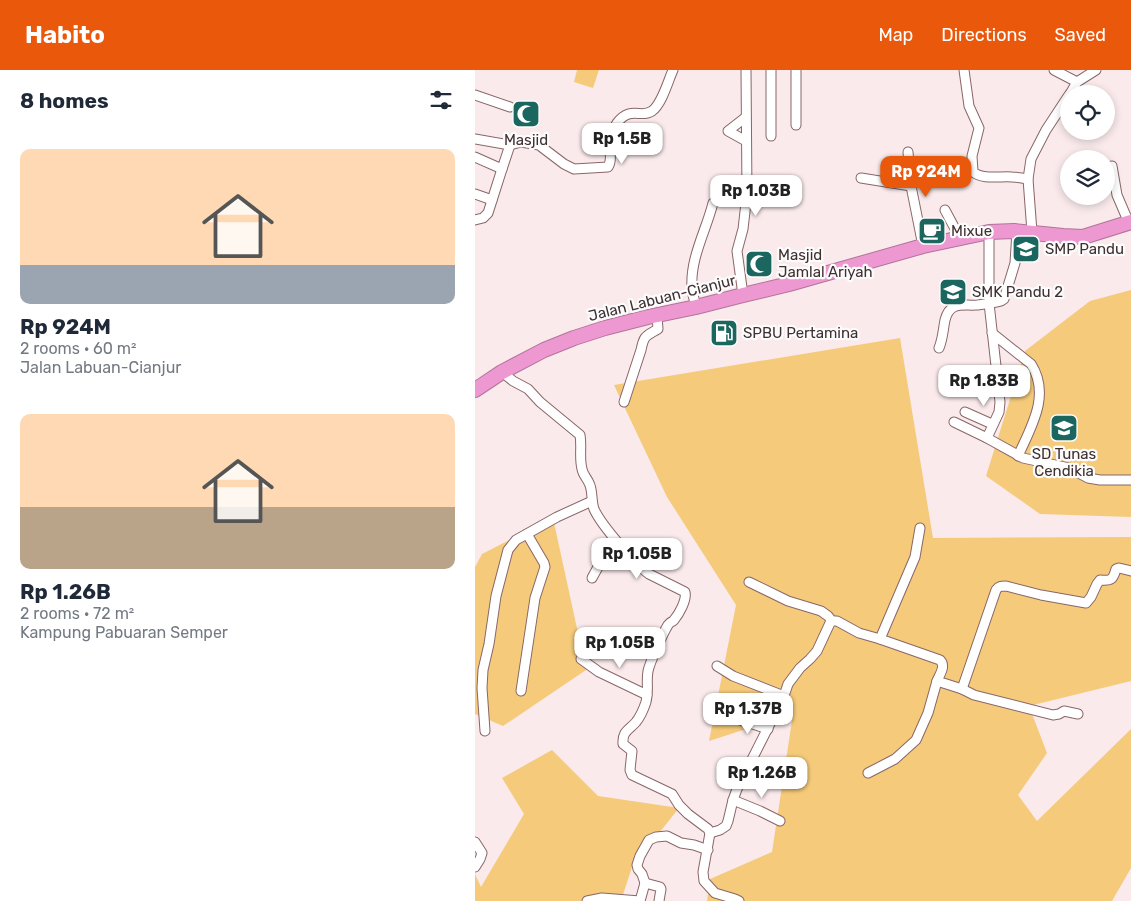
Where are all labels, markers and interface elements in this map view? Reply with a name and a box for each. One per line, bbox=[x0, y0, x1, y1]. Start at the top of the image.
text: Habito bbox=[25, 21, 105, 49]
text: Map bbox=[878, 24, 913, 46]
text: Directions bbox=[941, 24, 1027, 46]
text: Saved bbox=[1055, 24, 1106, 46]
map controls bbox=[1060, 85, 1115, 205]
button: locate bbox=[1060, 85, 1115, 140]
icon: filters bbox=[427, 86, 455, 114]
text: 8 homes bbox=[20, 88, 109, 113]
mosque icon: Masjid bbox=[511, 99, 541, 129]
pin: Rp 1.5B bbox=[576, 122, 668, 165]
text: Rp 1.5B bbox=[593, 129, 651, 148]
place label: Masjid bbox=[504, 131, 548, 149]
button: layers bbox=[1060, 150, 1115, 205]
pin: Rp 924M bbox=[880, 156, 972, 198]
text: Rp 924M bbox=[891, 162, 961, 181]
pin: Rp 1.03B bbox=[704, 174, 808, 217]
icon: home bbox=[193, 181, 283, 271]
text: Rp 1.03B bbox=[721, 181, 791, 200]
cafe icon: Mixue bbox=[917, 216, 947, 246]
place label: Mixue bbox=[951, 222, 992, 240]
school or university icon: SMP Pandu bbox=[1011, 234, 1041, 264]
place label: SMP Pandu bbox=[1045, 240, 1124, 258]
place label: Masjid Jamlal Ariyah bbox=[778, 246, 873, 281]
mosque icon: Masjid Jamlal Ariyah bbox=[744, 249, 774, 279]
street label: Jalan Labuan-Cianjur bbox=[586, 271, 738, 325]
school or university icon: SMK Pandu 2 bbox=[938, 277, 968, 307]
place label: SMK Pandu 2 bbox=[972, 283, 1063, 301]
text: Rp 924M bbox=[20, 314, 111, 339]
fuel station icon: SPBU Pertamina bbox=[709, 318, 739, 348]
place label: SPBU Pertamina bbox=[743, 324, 858, 342]
text: 2 rooms · 60 m² bbox=[20, 339, 137, 358]
text: Jalan Labuan-Cianjur bbox=[20, 358, 181, 377]
pin: Rp 1.83B bbox=[932, 364, 1036, 407]
text: Rp 1.83B bbox=[949, 371, 1019, 390]
school or university icon: SD Tunas Cendikia bbox=[1049, 413, 1079, 443]
place label: SD Tunas Cendikia bbox=[1032, 445, 1097, 480]
icon: home bbox=[193, 446, 283, 536]
pin: Rp 1.05B bbox=[585, 538, 689, 580]
text: Rp 1.05B bbox=[602, 544, 672, 563]
text: Rp 1.26B bbox=[20, 579, 111, 604]
text: 2 rooms · 72 m² bbox=[20, 604, 134, 623]
text: Kampung Pabuaran Semper bbox=[20, 623, 228, 642]
pin: Rp 1.05B bbox=[568, 626, 672, 669]
text: Rp 1.05B bbox=[585, 633, 655, 652]
pin: Rp 1.37B bbox=[696, 692, 800, 735]
text: Rp 1.37B bbox=[714, 699, 782, 718]
pin: Rp 1.26B bbox=[710, 756, 814, 799]
text: Rp 1.26B bbox=[727, 763, 797, 782]

